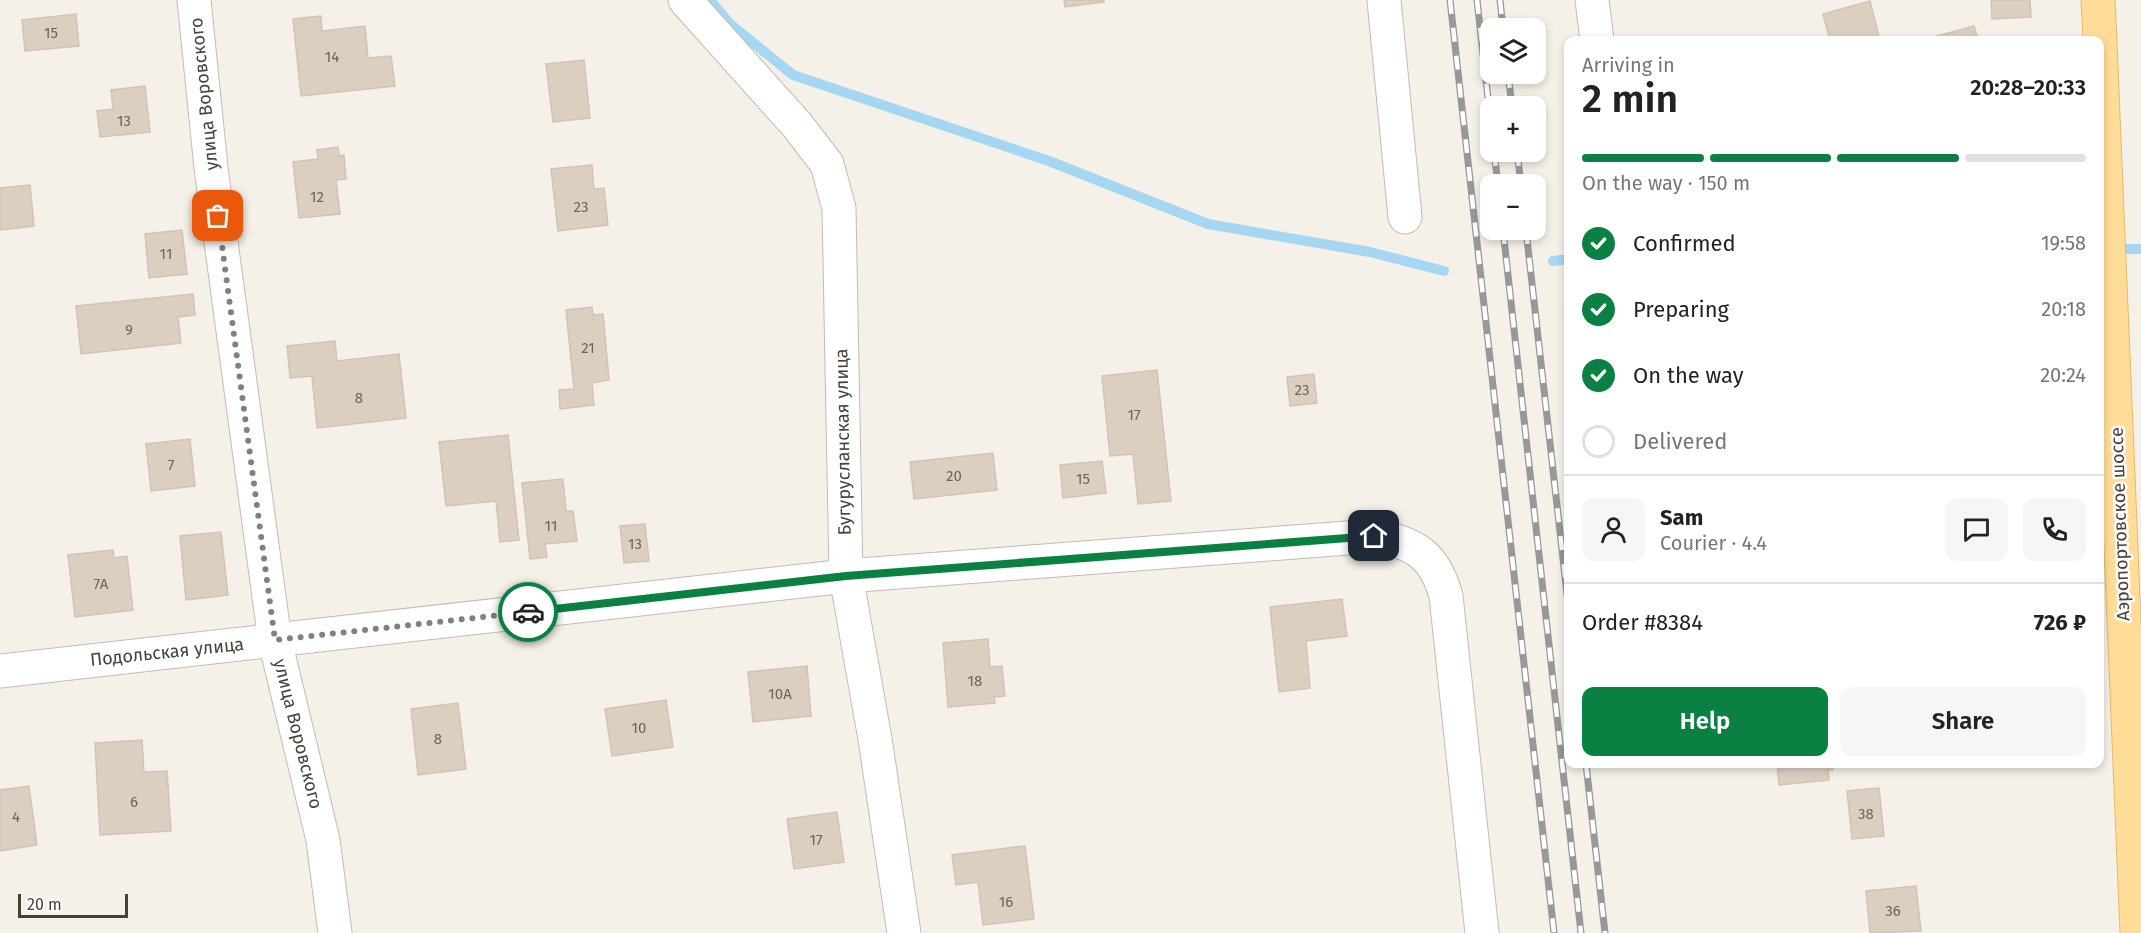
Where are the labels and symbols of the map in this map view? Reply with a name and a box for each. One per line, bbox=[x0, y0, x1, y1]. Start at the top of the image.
street label: улица Воровского bbox=[185, 16, 223, 172]
house number: 15 bbox=[44, 24, 58, 42]
house number: 14 bbox=[325, 48, 339, 66]
house number: 13 bbox=[117, 112, 131, 130]
house number: 12 bbox=[310, 188, 324, 206]
pin bbox=[192, 190, 243, 241]
house number: 23 bbox=[574, 198, 588, 216]
house number: 11 bbox=[160, 245, 172, 263]
house number: 9 bbox=[125, 321, 133, 339]
house number: 21 bbox=[581, 339, 595, 357]
street label: Бугурусланская улица bbox=[830, 348, 856, 536]
house number: 23 bbox=[1295, 381, 1309, 399]
house number: 8 bbox=[355, 389, 363, 407]
house number: 17 bbox=[1127, 406, 1141, 424]
street label: Аэропортовское шоссе bbox=[2106, 427, 2134, 621]
house number: 7 bbox=[168, 456, 175, 474]
house number: 20 bbox=[946, 467, 962, 485]
house number: 15 bbox=[1076, 470, 1090, 488]
pin bbox=[1348, 510, 1399, 561]
house number: 11 bbox=[545, 517, 557, 535]
house number: 13 bbox=[628, 535, 642, 553]
house number: 7А bbox=[94, 575, 109, 593]
courier bbox=[498, 582, 558, 642]
street label: Подольская улица bbox=[89, 633, 245, 671]
street label: улица Воровского bbox=[269, 657, 327, 811]
house number: 18 bbox=[968, 672, 982, 690]
house number: 10А bbox=[768, 685, 792, 703]
house number: 10 bbox=[632, 719, 646, 737]
house number: 8 bbox=[434, 730, 442, 748]
house number: 6 bbox=[130, 793, 138, 811]
house number: 38 bbox=[1858, 805, 1874, 823]
house number: 4 bbox=[12, 808, 20, 826]
house number: 17 bbox=[809, 831, 823, 849]
scale bar bbox=[18, 891, 128, 918]
house number: 16 bbox=[999, 893, 1013, 911]
house number: 36 bbox=[1885, 902, 1901, 920]

